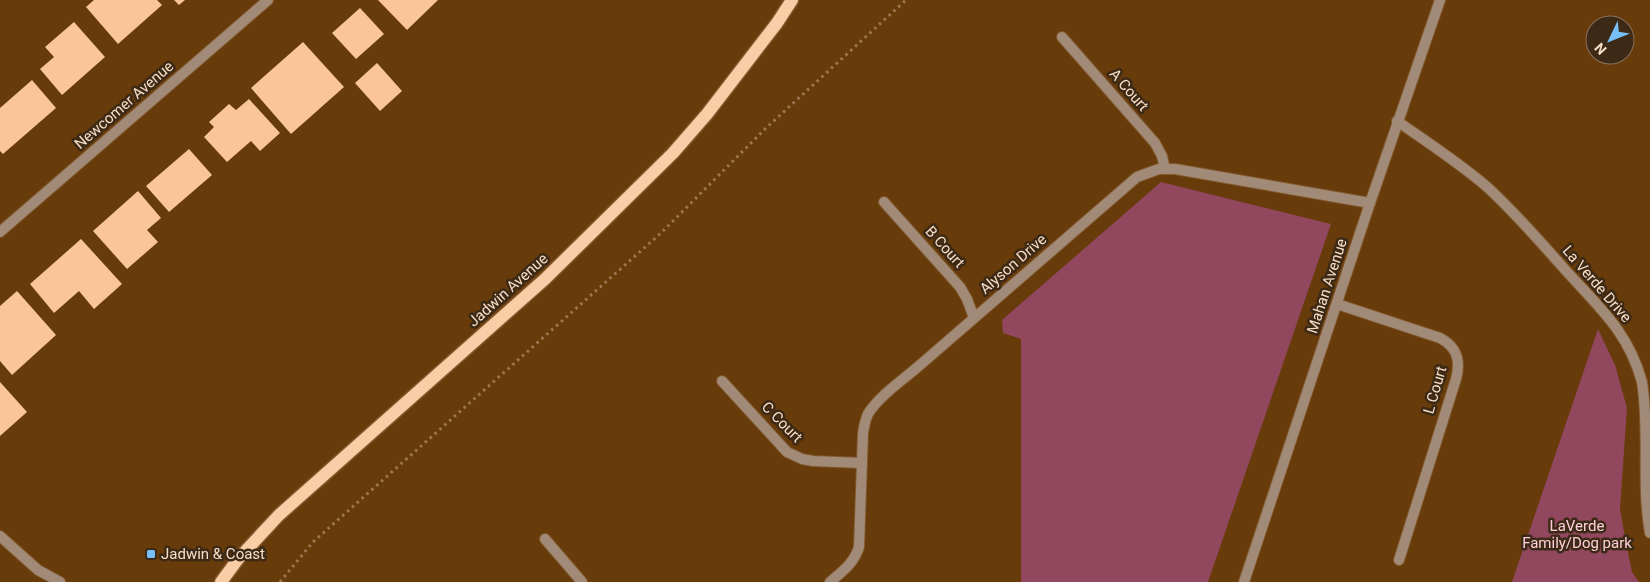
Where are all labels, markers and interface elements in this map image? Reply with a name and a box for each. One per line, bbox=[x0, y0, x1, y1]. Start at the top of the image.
north arrow bbox=[1585, 15, 1635, 65]
text: N bbox=[1591, 40, 1610, 58]
street label: Newcomer Avenue bbox=[71, 57, 177, 153]
street label: A Court bbox=[1106, 65, 1152, 115]
street label: B Court bbox=[922, 222, 968, 272]
street label: Alyson Drive bbox=[976, 230, 1050, 298]
street label: Mahan Avenue bbox=[1303, 236, 1351, 336]
street label: La Verde Drive bbox=[1559, 242, 1635, 326]
street label: Jadwin Avenue bbox=[464, 250, 552, 330]
street label: L Court bbox=[1420, 364, 1450, 416]
street label: C Court bbox=[758, 398, 806, 446]
park label: LaVerde Family/Dog park bbox=[1522, 517, 1632, 552]
place label: Jadwin & Coast bbox=[161, 545, 265, 563]
marker: Jadwin & Coast bbox=[145, 548, 157, 560]

